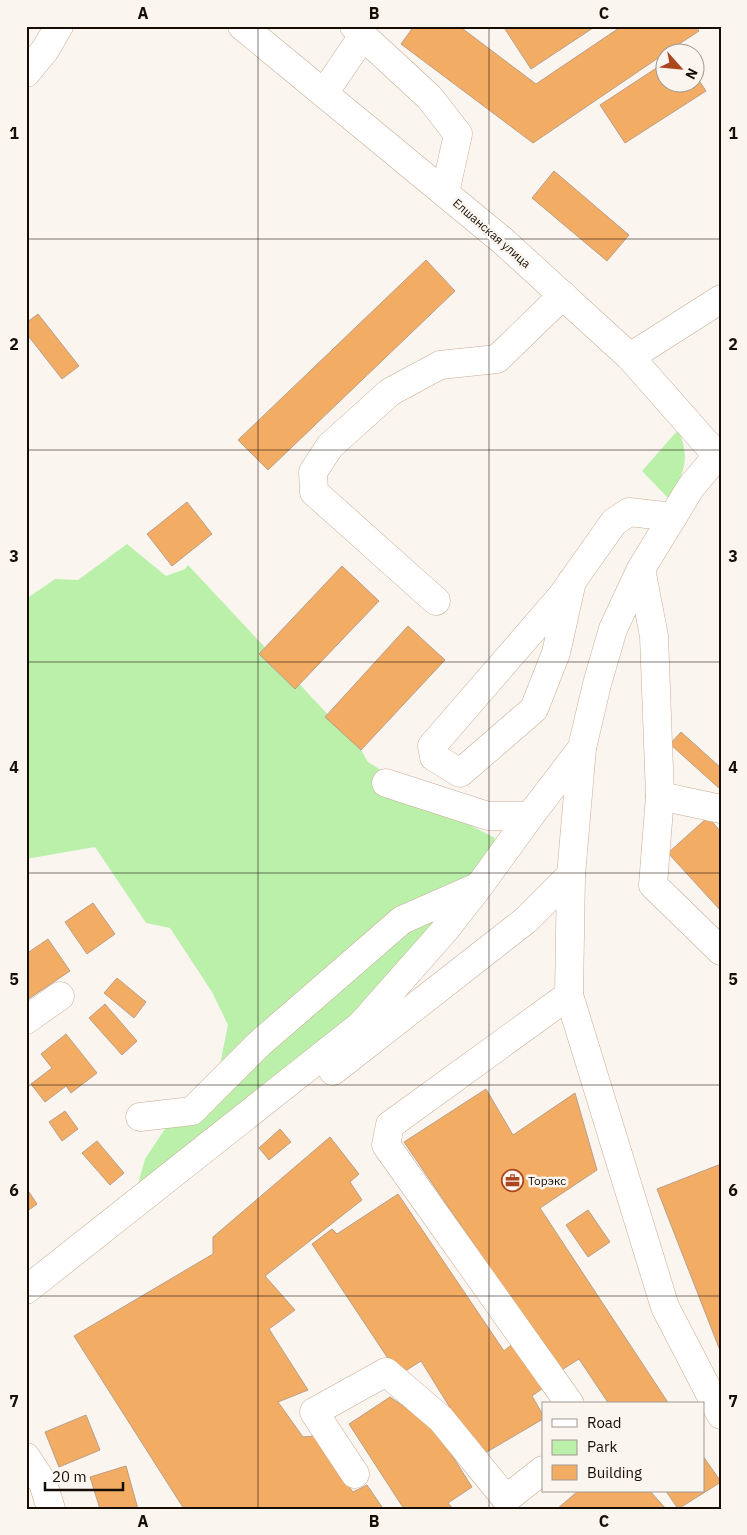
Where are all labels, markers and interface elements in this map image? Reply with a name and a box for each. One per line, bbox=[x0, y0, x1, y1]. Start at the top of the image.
text: A bbox=[138, 3, 149, 23]
text: B bbox=[369, 3, 380, 23]
text: C bbox=[599, 3, 609, 23]
north arrow bbox=[654, 42, 704, 92]
text: N bbox=[681, 65, 702, 83]
text: 1 bbox=[9, 123, 19, 143]
text: 1 bbox=[728, 123, 738, 143]
street label: Елшанская улица bbox=[450, 195, 534, 271]
text: 2 bbox=[9, 334, 19, 354]
text: 2 bbox=[728, 334, 738, 354]
text: 3 bbox=[9, 546, 19, 566]
text: 3 bbox=[728, 546, 738, 566]
text: 4 bbox=[9, 757, 19, 777]
text: 4 bbox=[728, 757, 738, 777]
text: 5 bbox=[9, 969, 19, 989]
text: 5 bbox=[728, 969, 738, 989]
office icon: Торэкс bbox=[500, 1168, 524, 1192]
place label: Торэкс bbox=[528, 1173, 566, 1188]
text: 6 bbox=[9, 1180, 19, 1200]
text: 6 bbox=[728, 1180, 738, 1200]
text: 7 bbox=[9, 1391, 19, 1411]
text: 7 bbox=[728, 1391, 738, 1411]
legend bbox=[542, 1402, 704, 1492]
text: Road bbox=[587, 1413, 622, 1432]
text: Park bbox=[587, 1437, 617, 1456]
scale bar bbox=[45, 1460, 122, 1492]
text: Building bbox=[587, 1463, 642, 1482]
text: 20 m bbox=[52, 1467, 87, 1486]
text: A bbox=[138, 1511, 149, 1531]
text: B bbox=[369, 1511, 380, 1531]
text: C bbox=[599, 1511, 609, 1531]

